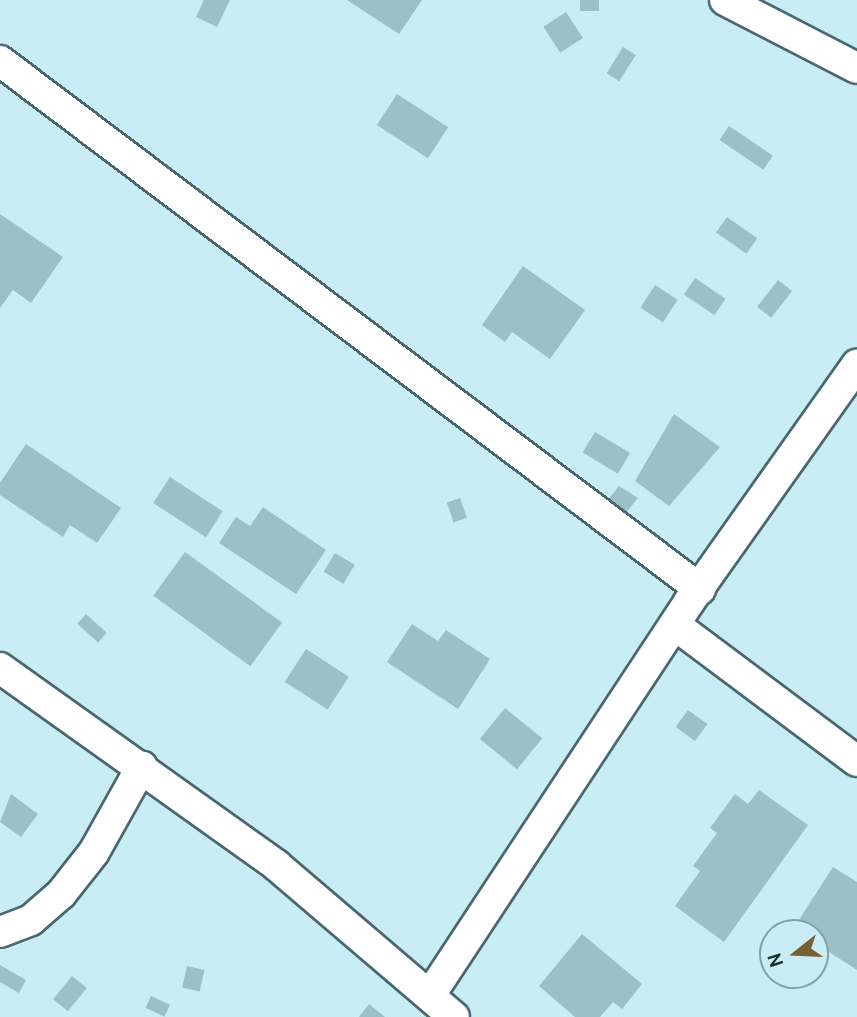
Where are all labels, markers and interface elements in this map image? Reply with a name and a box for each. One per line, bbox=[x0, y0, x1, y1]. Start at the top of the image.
north arrow bbox=[759, 919, 829, 989]
text: N bbox=[762, 950, 788, 970]

